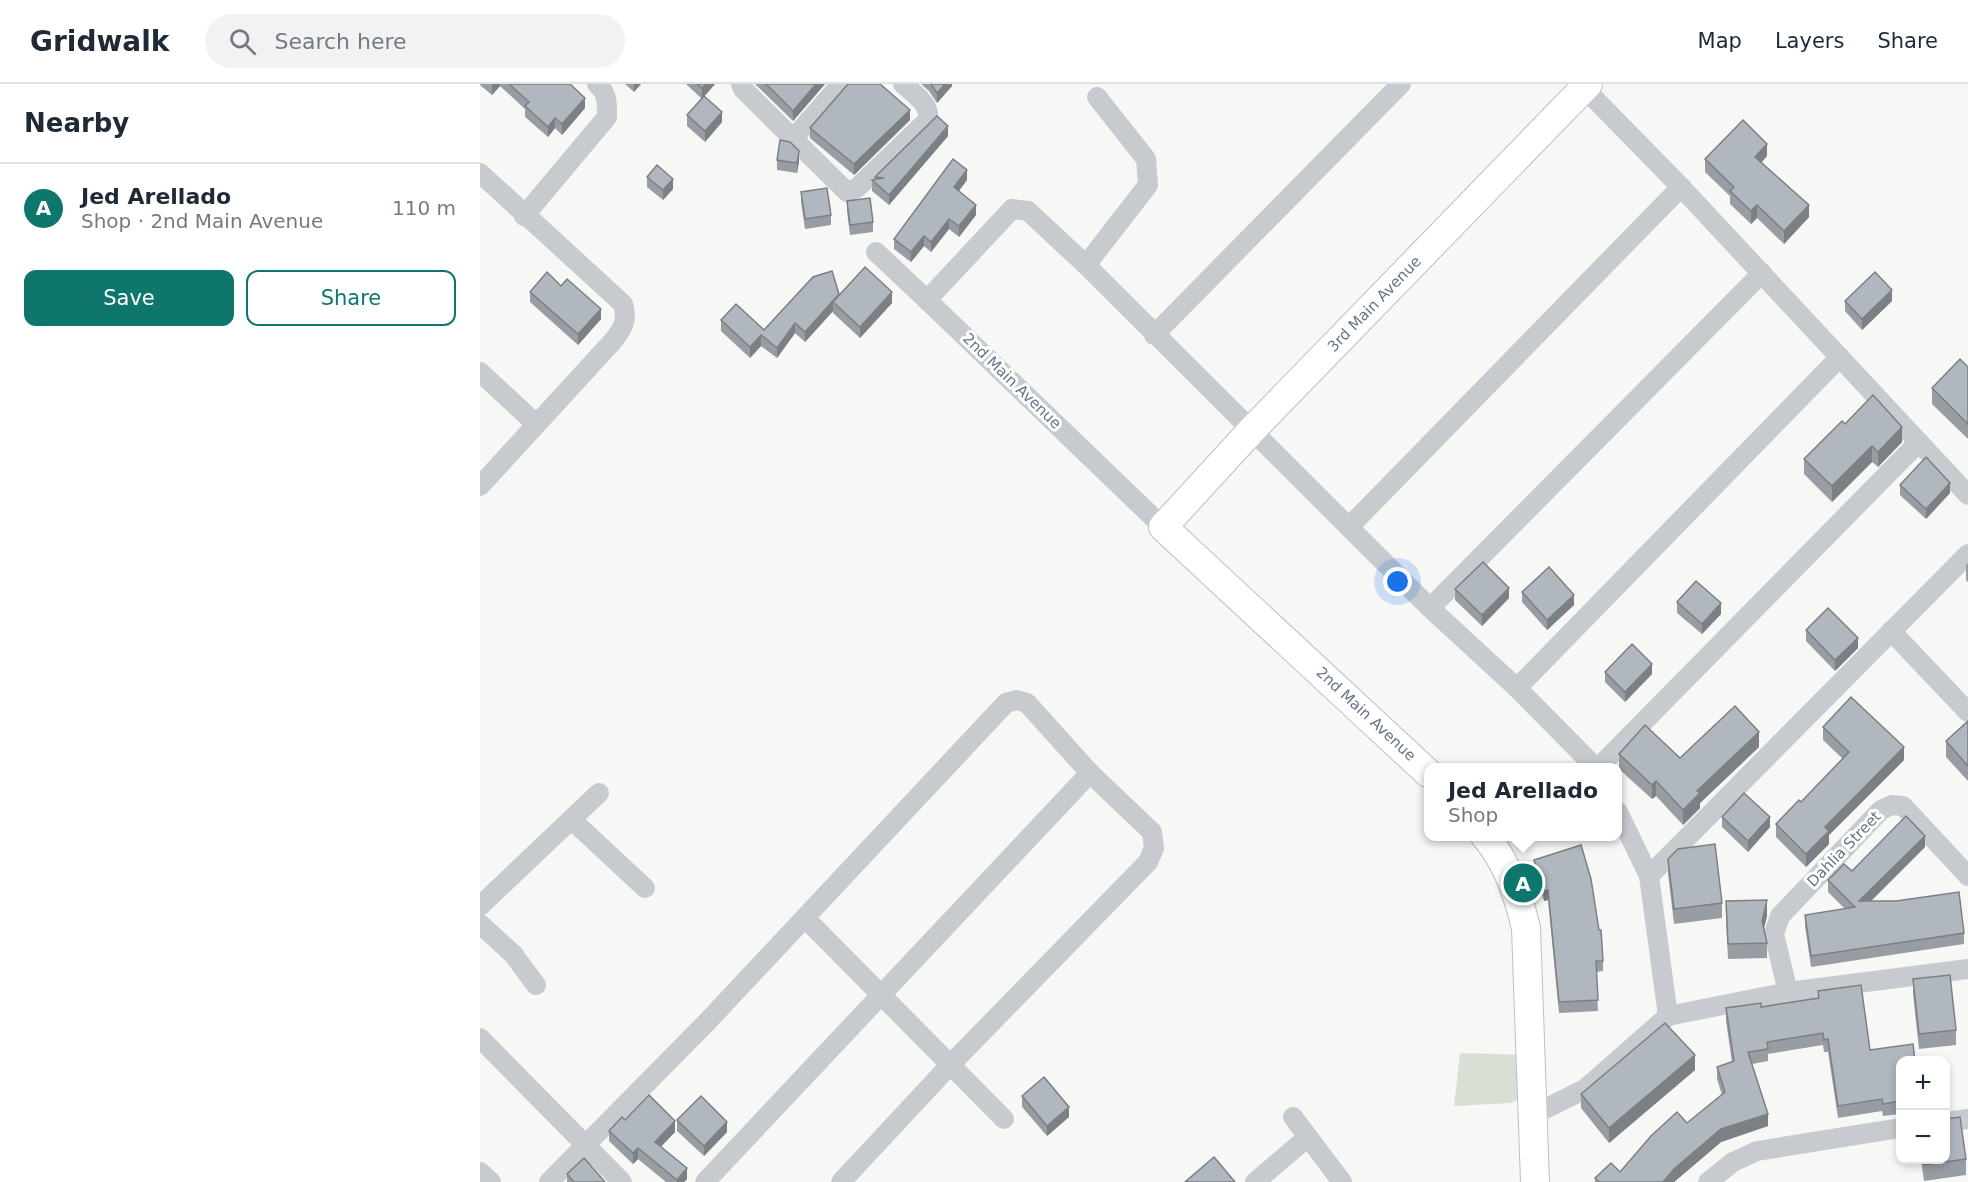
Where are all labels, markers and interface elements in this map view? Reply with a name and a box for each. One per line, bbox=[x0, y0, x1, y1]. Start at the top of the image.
search box bbox=[205, 14, 625, 68]
text: Gridwalk bbox=[30, 25, 169, 58]
icon: search bbox=[226, 25, 259, 58]
text: Search here bbox=[274, 29, 407, 54]
text: Map bbox=[1698, 29, 1742, 53]
text: Layers bbox=[1775, 29, 1844, 53]
text: Share bbox=[1877, 29, 1938, 53]
text: Nearby bbox=[24, 108, 129, 138]
text: Jed Arellado bbox=[81, 184, 231, 209]
text: A bbox=[36, 196, 51, 220]
text: 110 m bbox=[392, 196, 456, 220]
text: Shop · 2nd Main Avenue bbox=[81, 209, 323, 233]
street label: 3rd Main Avenue bbox=[1324, 252, 1425, 355]
button: Save bbox=[24, 270, 234, 326]
button: Share bbox=[246, 270, 456, 326]
street label: 2nd Main Avenue bbox=[959, 329, 1065, 433]
your location bbox=[1383, 567, 1412, 596]
street label: 2nd Main Avenue bbox=[1312, 663, 1420, 765]
popup bbox=[1424, 763, 1622, 841]
text: Jed Arellado bbox=[1448, 778, 1598, 803]
text: Shop bbox=[1448, 803, 1498, 827]
street label: Dahlia Street bbox=[1803, 807, 1885, 891]
pin: A bbox=[1504, 860, 1542, 906]
map controls bbox=[1896, 1056, 1950, 1164]
button: + bbox=[1896, 1056, 1950, 1110]
button: − bbox=[1896, 1110, 1950, 1164]

